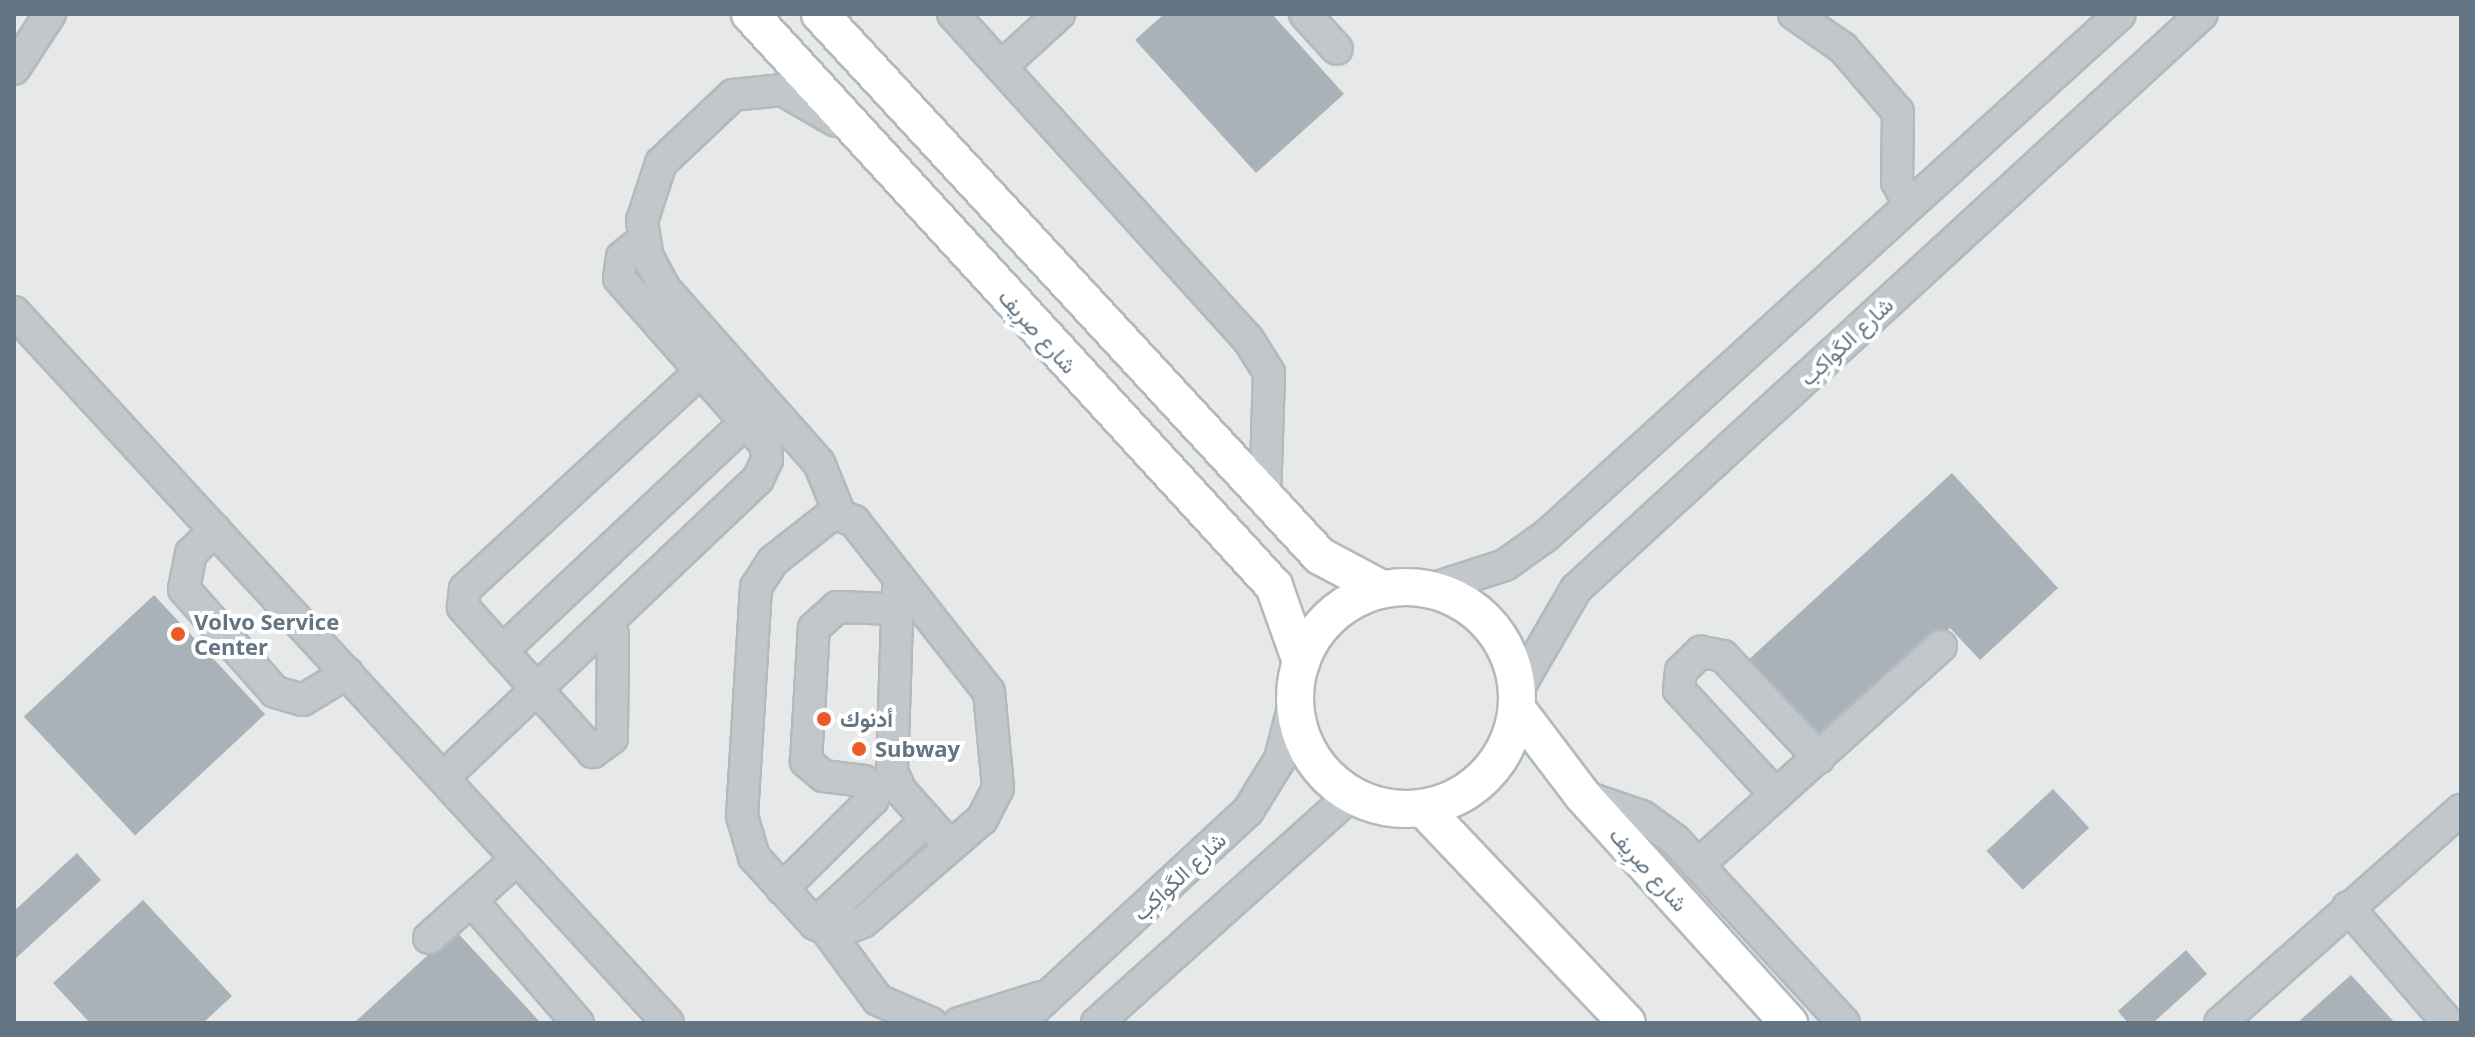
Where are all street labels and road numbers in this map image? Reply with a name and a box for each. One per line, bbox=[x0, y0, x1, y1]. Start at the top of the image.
street label: شارع صِرِيف bbox=[993, 283, 1083, 379]
street label: شارع الكَواكِب bbox=[1794, 291, 1898, 391]
street label: شارع صِرِيف bbox=[1604, 821, 1694, 917]
street label: شارع الكَواكِب bbox=[1127, 826, 1231, 926]

